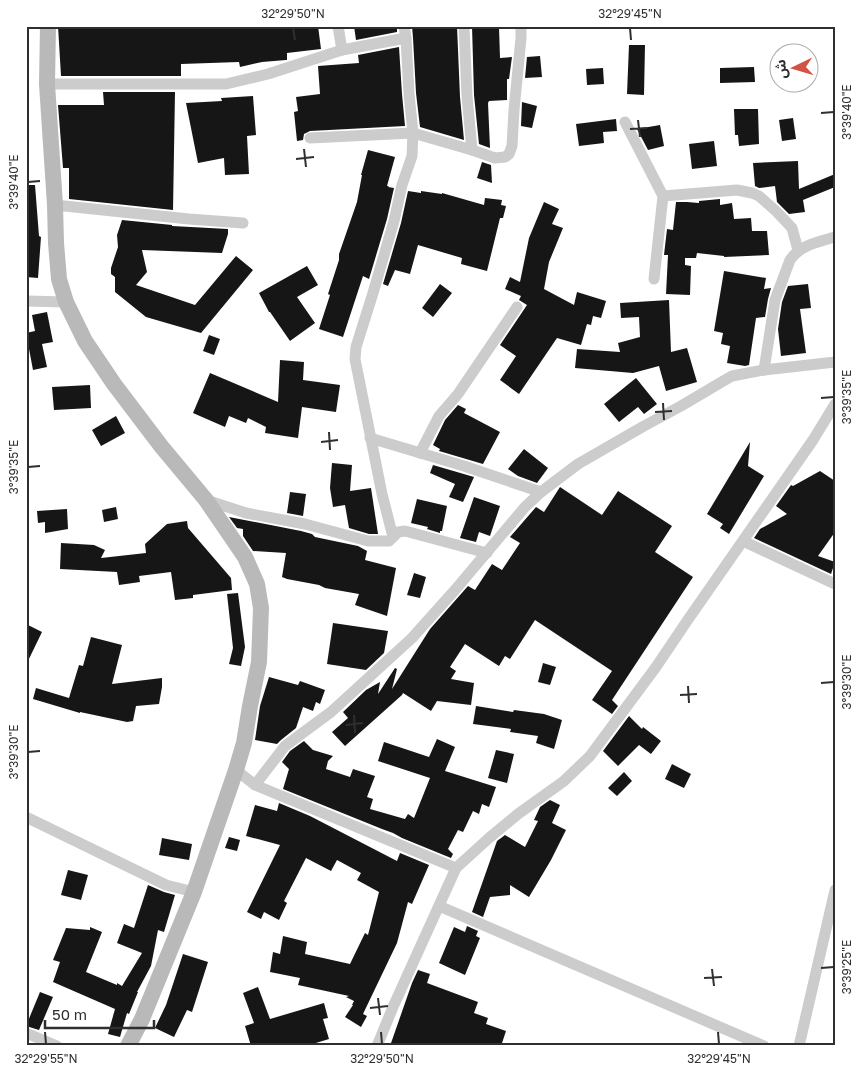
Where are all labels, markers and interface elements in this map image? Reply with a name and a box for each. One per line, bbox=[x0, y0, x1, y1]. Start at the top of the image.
text: 32°29'50"N bbox=[261, 6, 325, 21]
text: 32°29'45"N bbox=[598, 6, 662, 21]
north arrow bbox=[768, 42, 818, 92]
text: ش bbox=[771, 59, 790, 79]
text: 3°39'40"E bbox=[839, 84, 854, 140]
text: 3°39'40"E bbox=[6, 154, 21, 210]
text: 3°39'35"E bbox=[839, 370, 854, 424]
text: 3°39'35"E bbox=[6, 440, 21, 494]
text: 3°39'30"E bbox=[839, 654, 854, 710]
text: 3°39'30"E bbox=[6, 724, 21, 780]
text: 3°39'25"E bbox=[839, 940, 854, 994]
scale bar bbox=[45, 997, 154, 1029]
text: 50 m bbox=[52, 1005, 87, 1023]
text: 32°29'55"N bbox=[14, 1051, 78, 1066]
text: 32°29'50"N bbox=[350, 1051, 414, 1066]
text: 32°29'45"N bbox=[687, 1051, 751, 1066]

